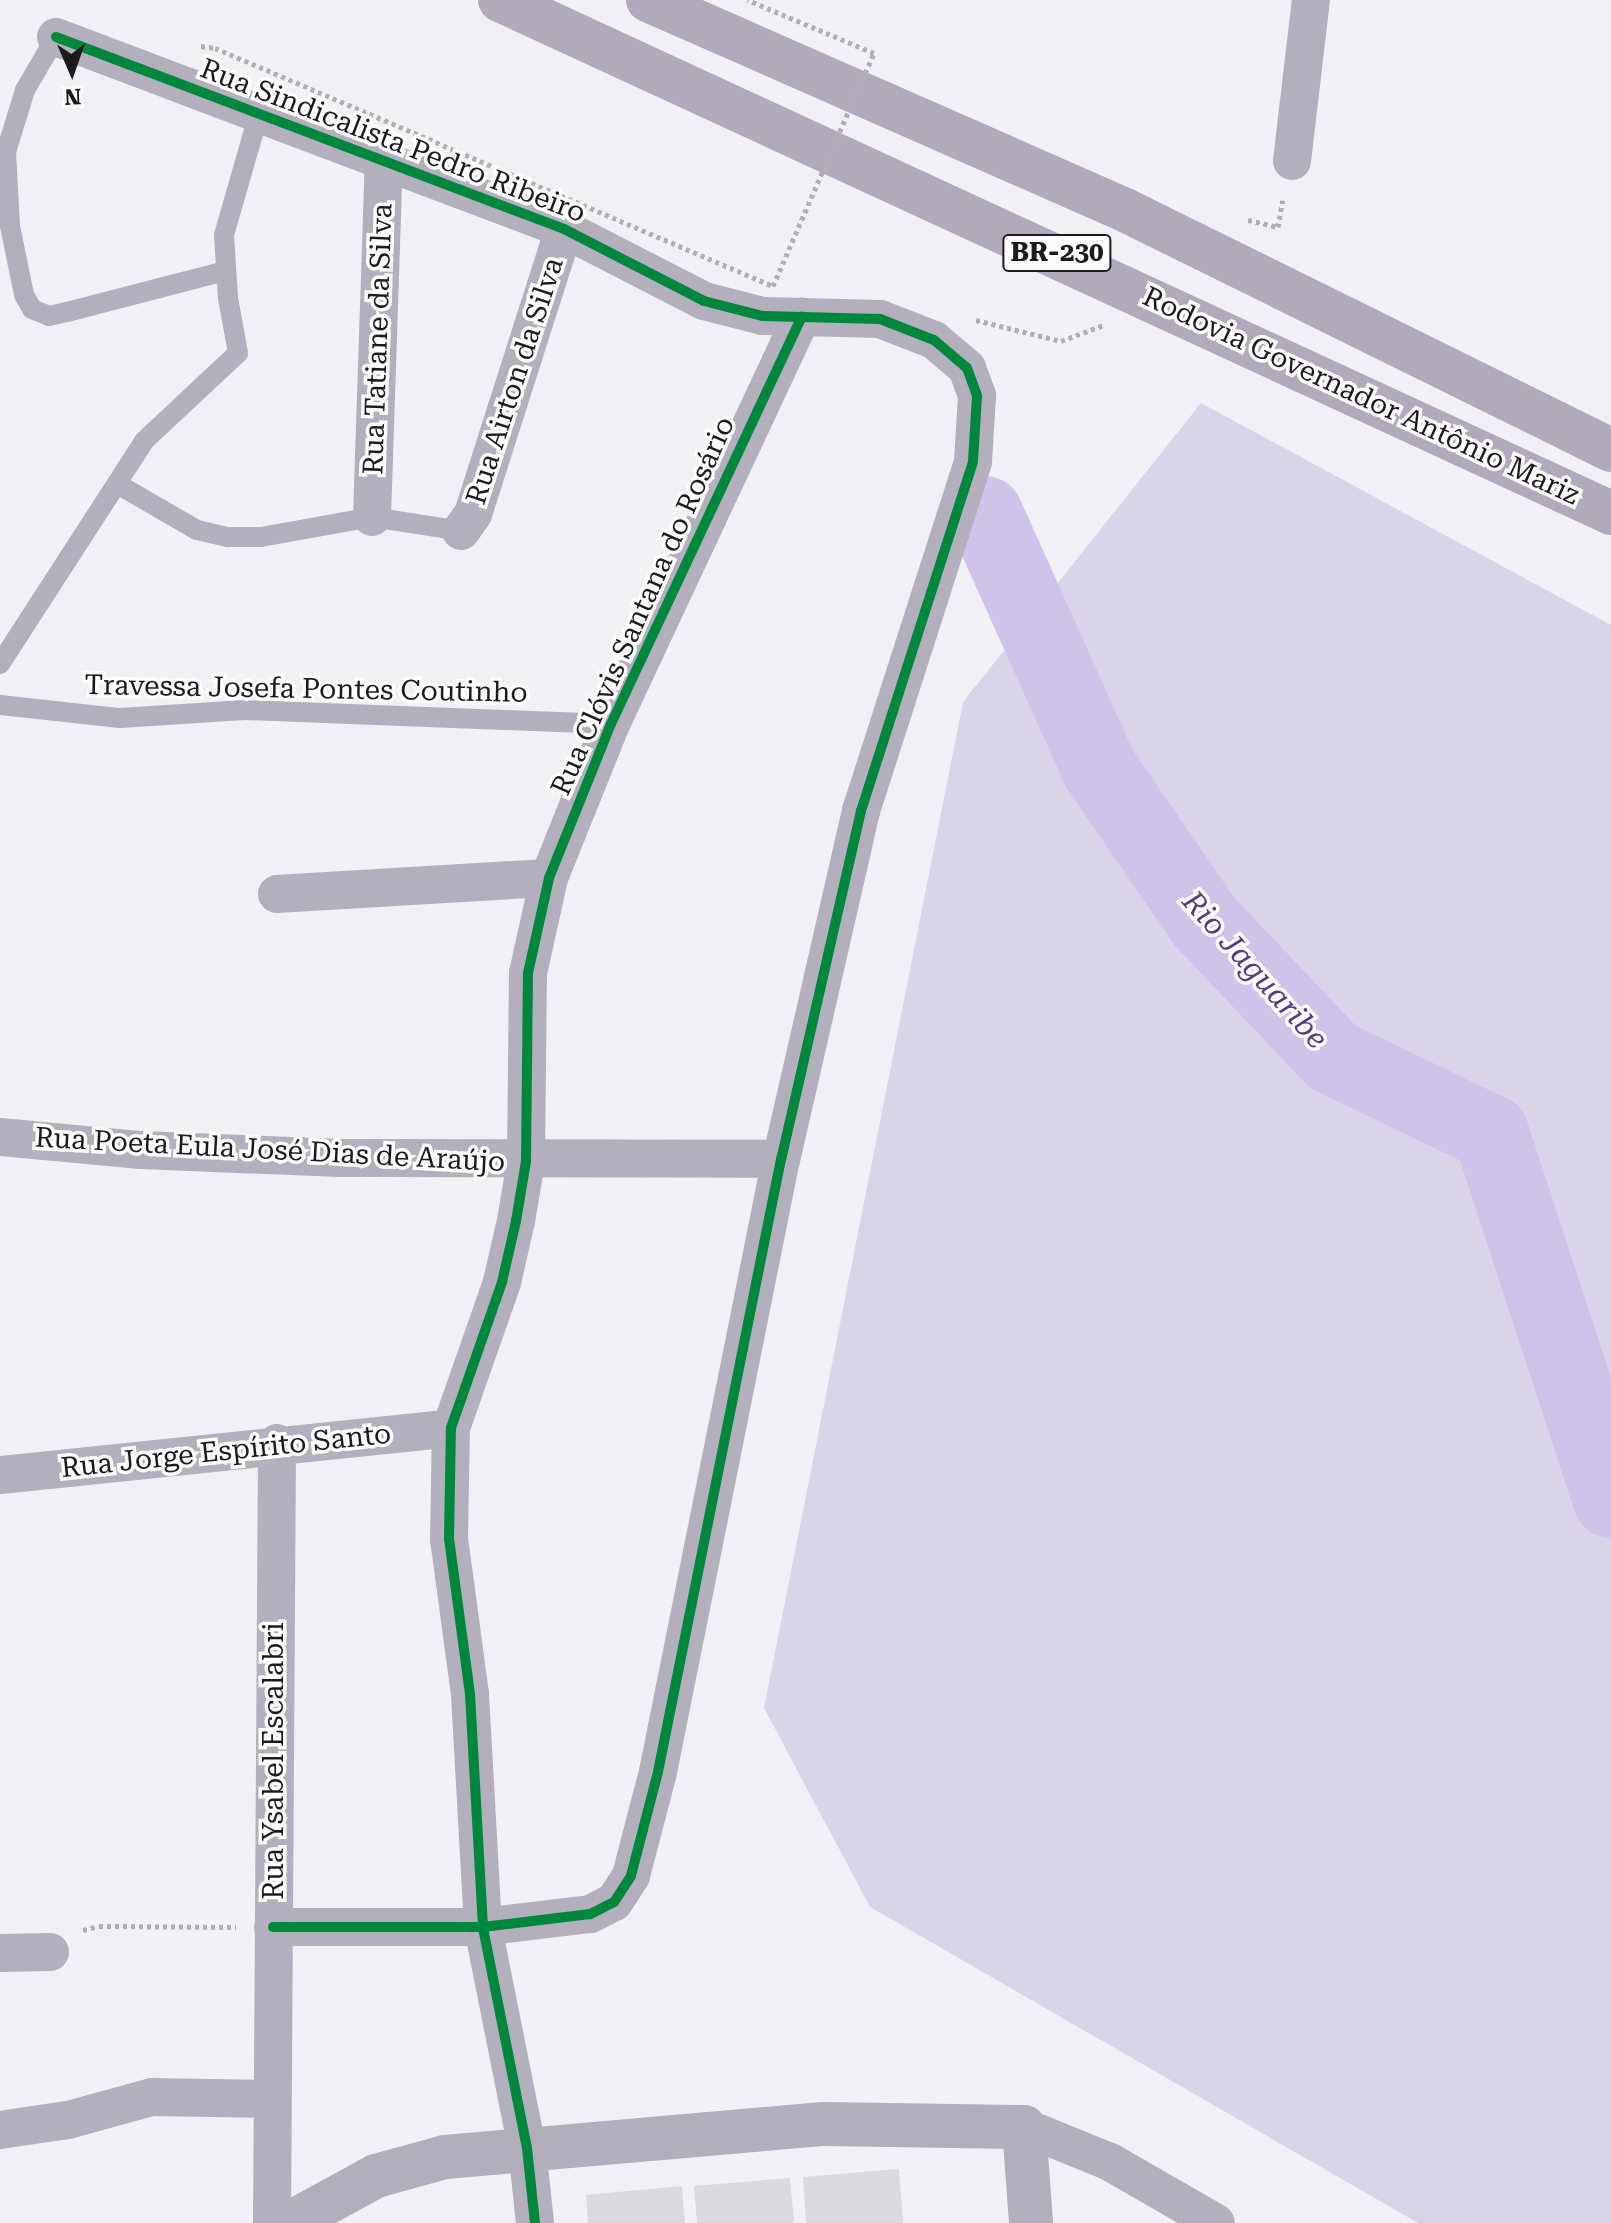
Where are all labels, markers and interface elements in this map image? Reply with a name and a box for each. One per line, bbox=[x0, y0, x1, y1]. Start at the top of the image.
north arrow bbox=[32, 32, 112, 112]
street label: Rua Sindicalista Pedro Ribeiro bbox=[196, 52, 590, 230]
text: N bbox=[64, 84, 82, 109]
street label: Rua Tatiane da Silva bbox=[356, 203, 400, 475]
road number: BR-230 bbox=[1001, 231, 1113, 275]
street label: Rua Airton da Silva bbox=[459, 253, 571, 509]
street label: Rodovia Governador Antônio Mariz bbox=[1137, 280, 1585, 512]
street label: Rua Clóvis Santana do Rosário bbox=[544, 412, 742, 800]
street label: Travessa Josefa Pontes Coutinho bbox=[84, 668, 528, 710]
water label: Rio Jaguaribe bbox=[1175, 884, 1335, 1056]
street label: Rua Poeta Eula José Dias de Araújo bbox=[34, 1121, 506, 1179]
street label: Rua Jorge Espírito Santo bbox=[59, 1417, 393, 1485]
street label: Rua Ysabel Escalabri bbox=[257, 1622, 291, 1900]

